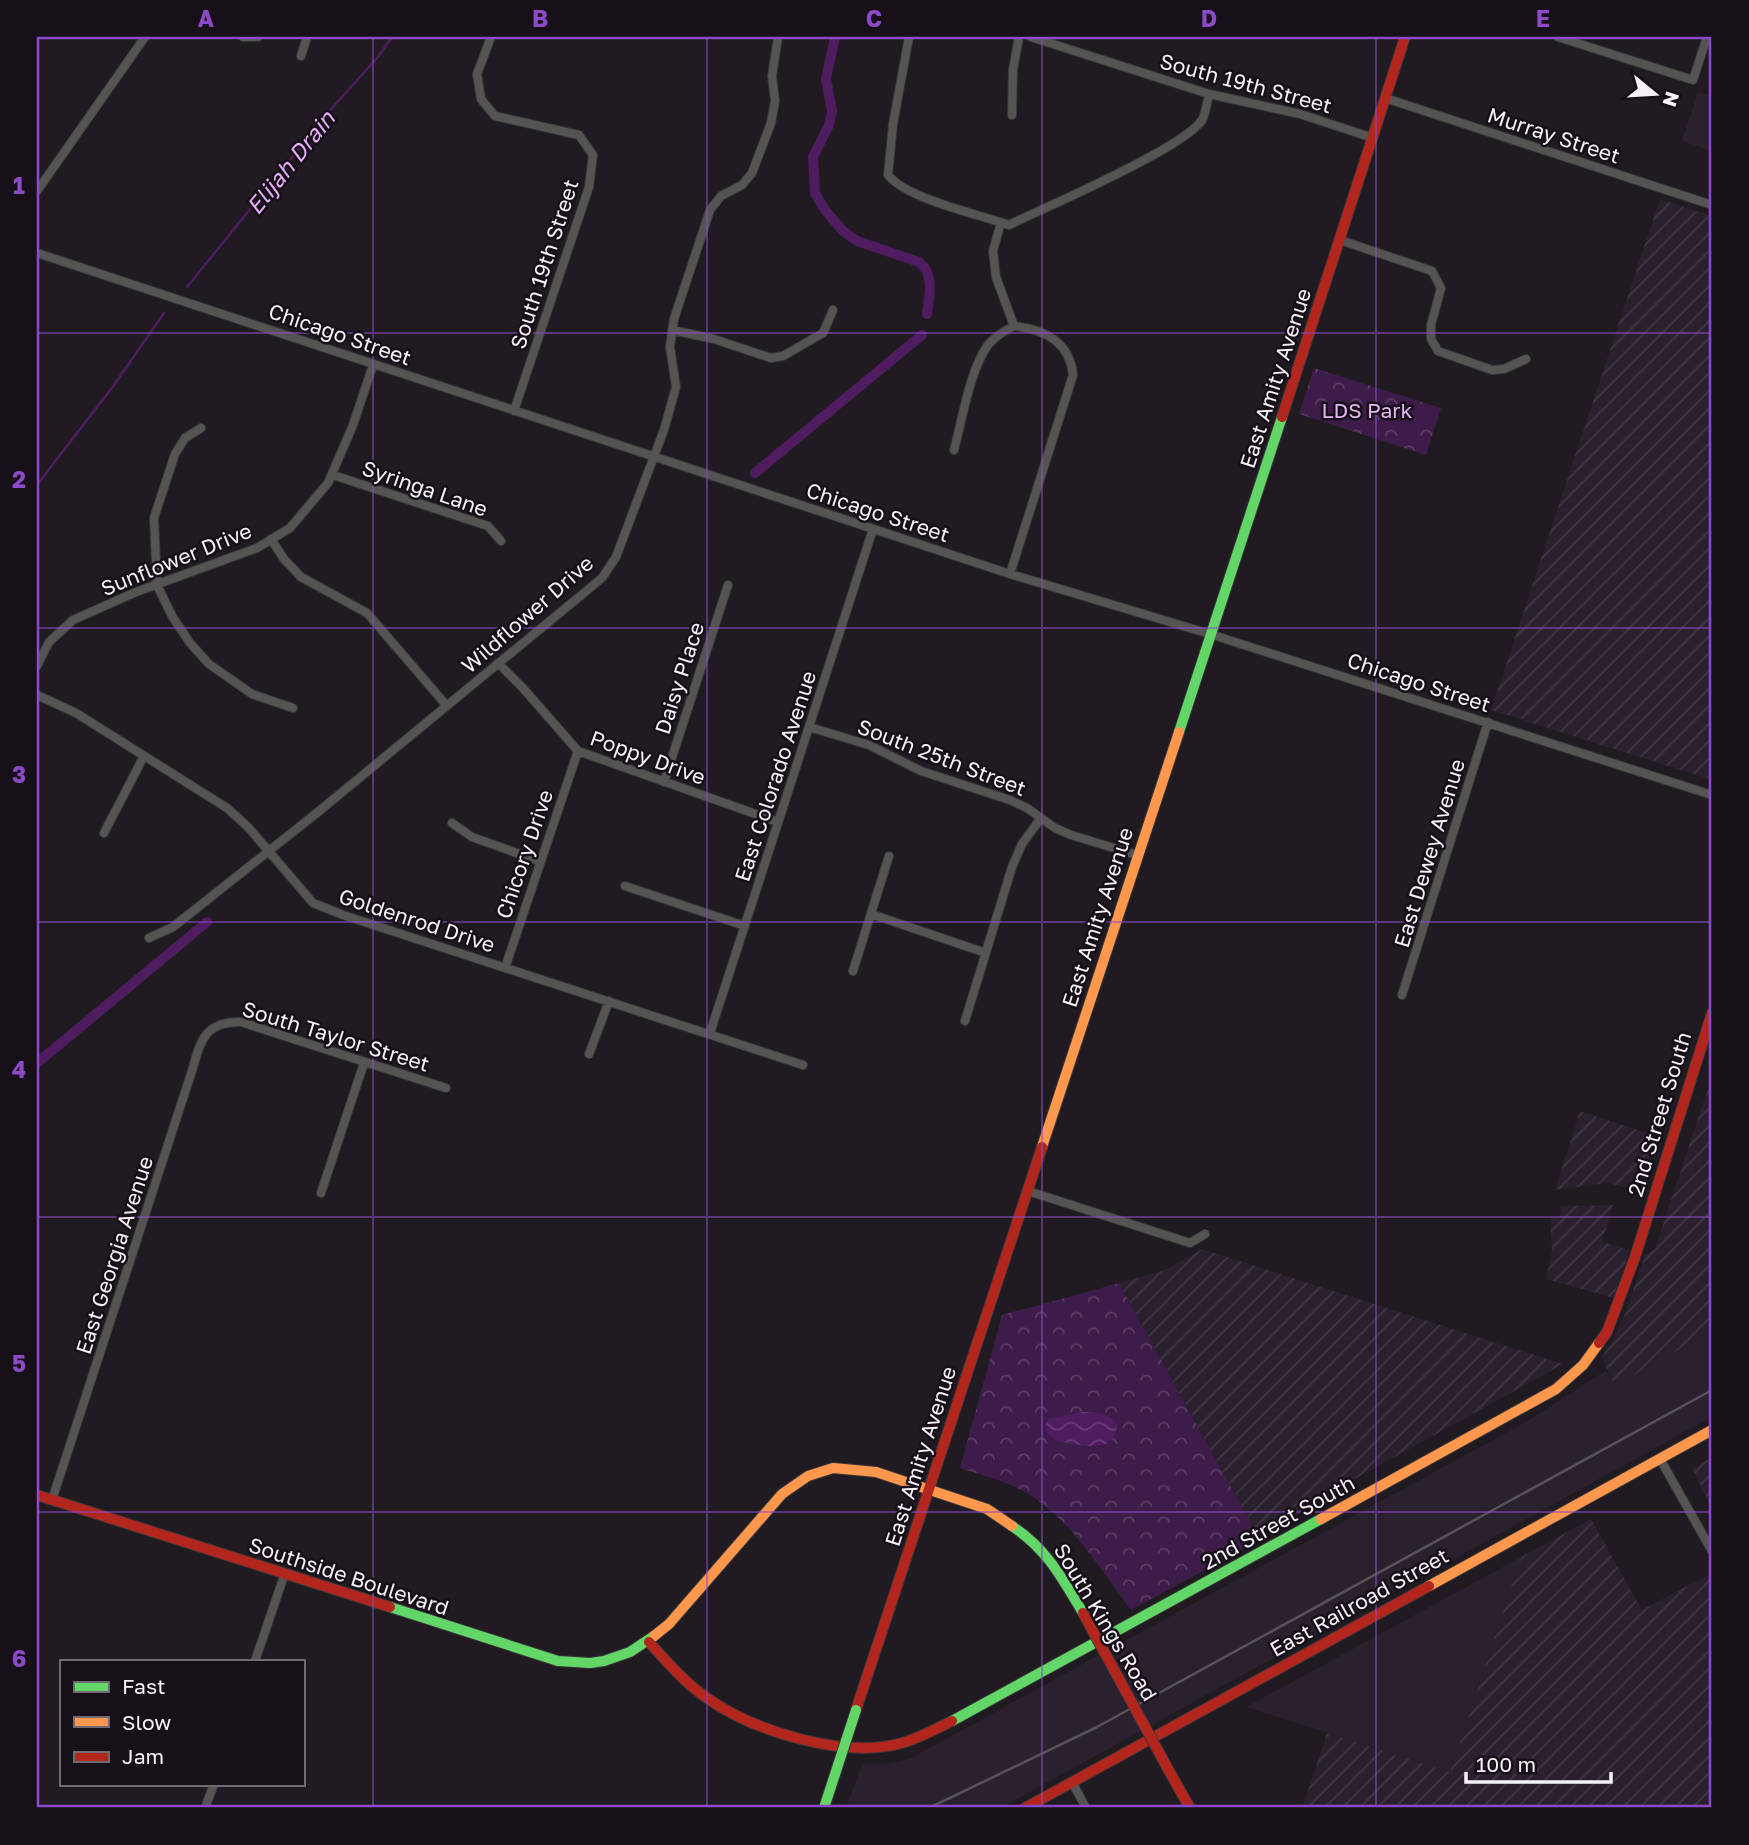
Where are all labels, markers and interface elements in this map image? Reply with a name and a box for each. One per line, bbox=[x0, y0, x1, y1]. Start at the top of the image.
text: A bbox=[198, 4, 215, 32]
text: B bbox=[532, 4, 548, 32]
text: C bbox=[866, 4, 882, 32]
text: D bbox=[1201, 4, 1217, 32]
text: E bbox=[1536, 4, 1550, 32]
street label: South 19th Street bbox=[1157, 48, 1335, 118]
north arrow bbox=[1620, 60, 1690, 130]
text: N bbox=[1658, 89, 1685, 110]
street label: Murray Street bbox=[1485, 101, 1623, 169]
water label: Elijah Drain bbox=[240, 104, 341, 219]
text: 1 bbox=[13, 171, 25, 199]
street label: South 19th Street bbox=[504, 176, 584, 352]
street label: East Amity Avenue bbox=[1234, 285, 1316, 471]
street label: Chicago Street bbox=[265, 297, 415, 371]
park label: LDS Park bbox=[1322, 397, 1413, 423]
street label: Syringa Lane bbox=[359, 454, 491, 522]
text: 2 bbox=[12, 465, 26, 493]
street label: Chicago Street bbox=[803, 477, 953, 547]
street label: Sunflower Drive bbox=[97, 517, 255, 601]
street label: Wildflower Drive bbox=[456, 550, 598, 678]
street label: Daisy Place bbox=[649, 619, 709, 737]
street label: Chicago Street bbox=[1344, 647, 1494, 717]
street label: East Colorado Avenue bbox=[729, 667, 821, 885]
street label: South 25th Street bbox=[854, 713, 1030, 801]
street label: Poppy Drive bbox=[587, 724, 709, 790]
street label: East Dewey Avenue bbox=[1388, 756, 1470, 950]
text: 3 bbox=[12, 760, 26, 788]
street label: Chicory Drive bbox=[490, 786, 558, 922]
street label: East Amity Avenue bbox=[1056, 824, 1138, 1010]
street label: Goldenrod Drive bbox=[336, 882, 498, 958]
street label: South Taylor Street bbox=[239, 995, 433, 1077]
street label: 2nd Street South bbox=[1622, 1029, 1696, 1199]
text: 4 bbox=[12, 1055, 26, 1083]
street label: East Georgia Avenue bbox=[70, 1153, 158, 1357]
text: 5 bbox=[12, 1349, 26, 1377]
street label: East Amity Avenue bbox=[879, 1363, 961, 1549]
street label: 2nd Street South bbox=[1197, 1469, 1359, 1575]
street label: Southside Boulevard bbox=[246, 1531, 452, 1621]
street label: South Kings Road bbox=[1049, 1539, 1163, 1705]
street label: East Railroad Street bbox=[1265, 1542, 1453, 1662]
text: 6 bbox=[12, 1644, 26, 1672]
legend bbox=[60, 1660, 304, 1786]
text: Fast bbox=[122, 1673, 165, 1699]
text: Slow bbox=[122, 1709, 171, 1735]
scale bar bbox=[1466, 1740, 1611, 1784]
text: Jam bbox=[122, 1743, 164, 1769]
text: 100 m bbox=[1476, 1751, 1536, 1777]

